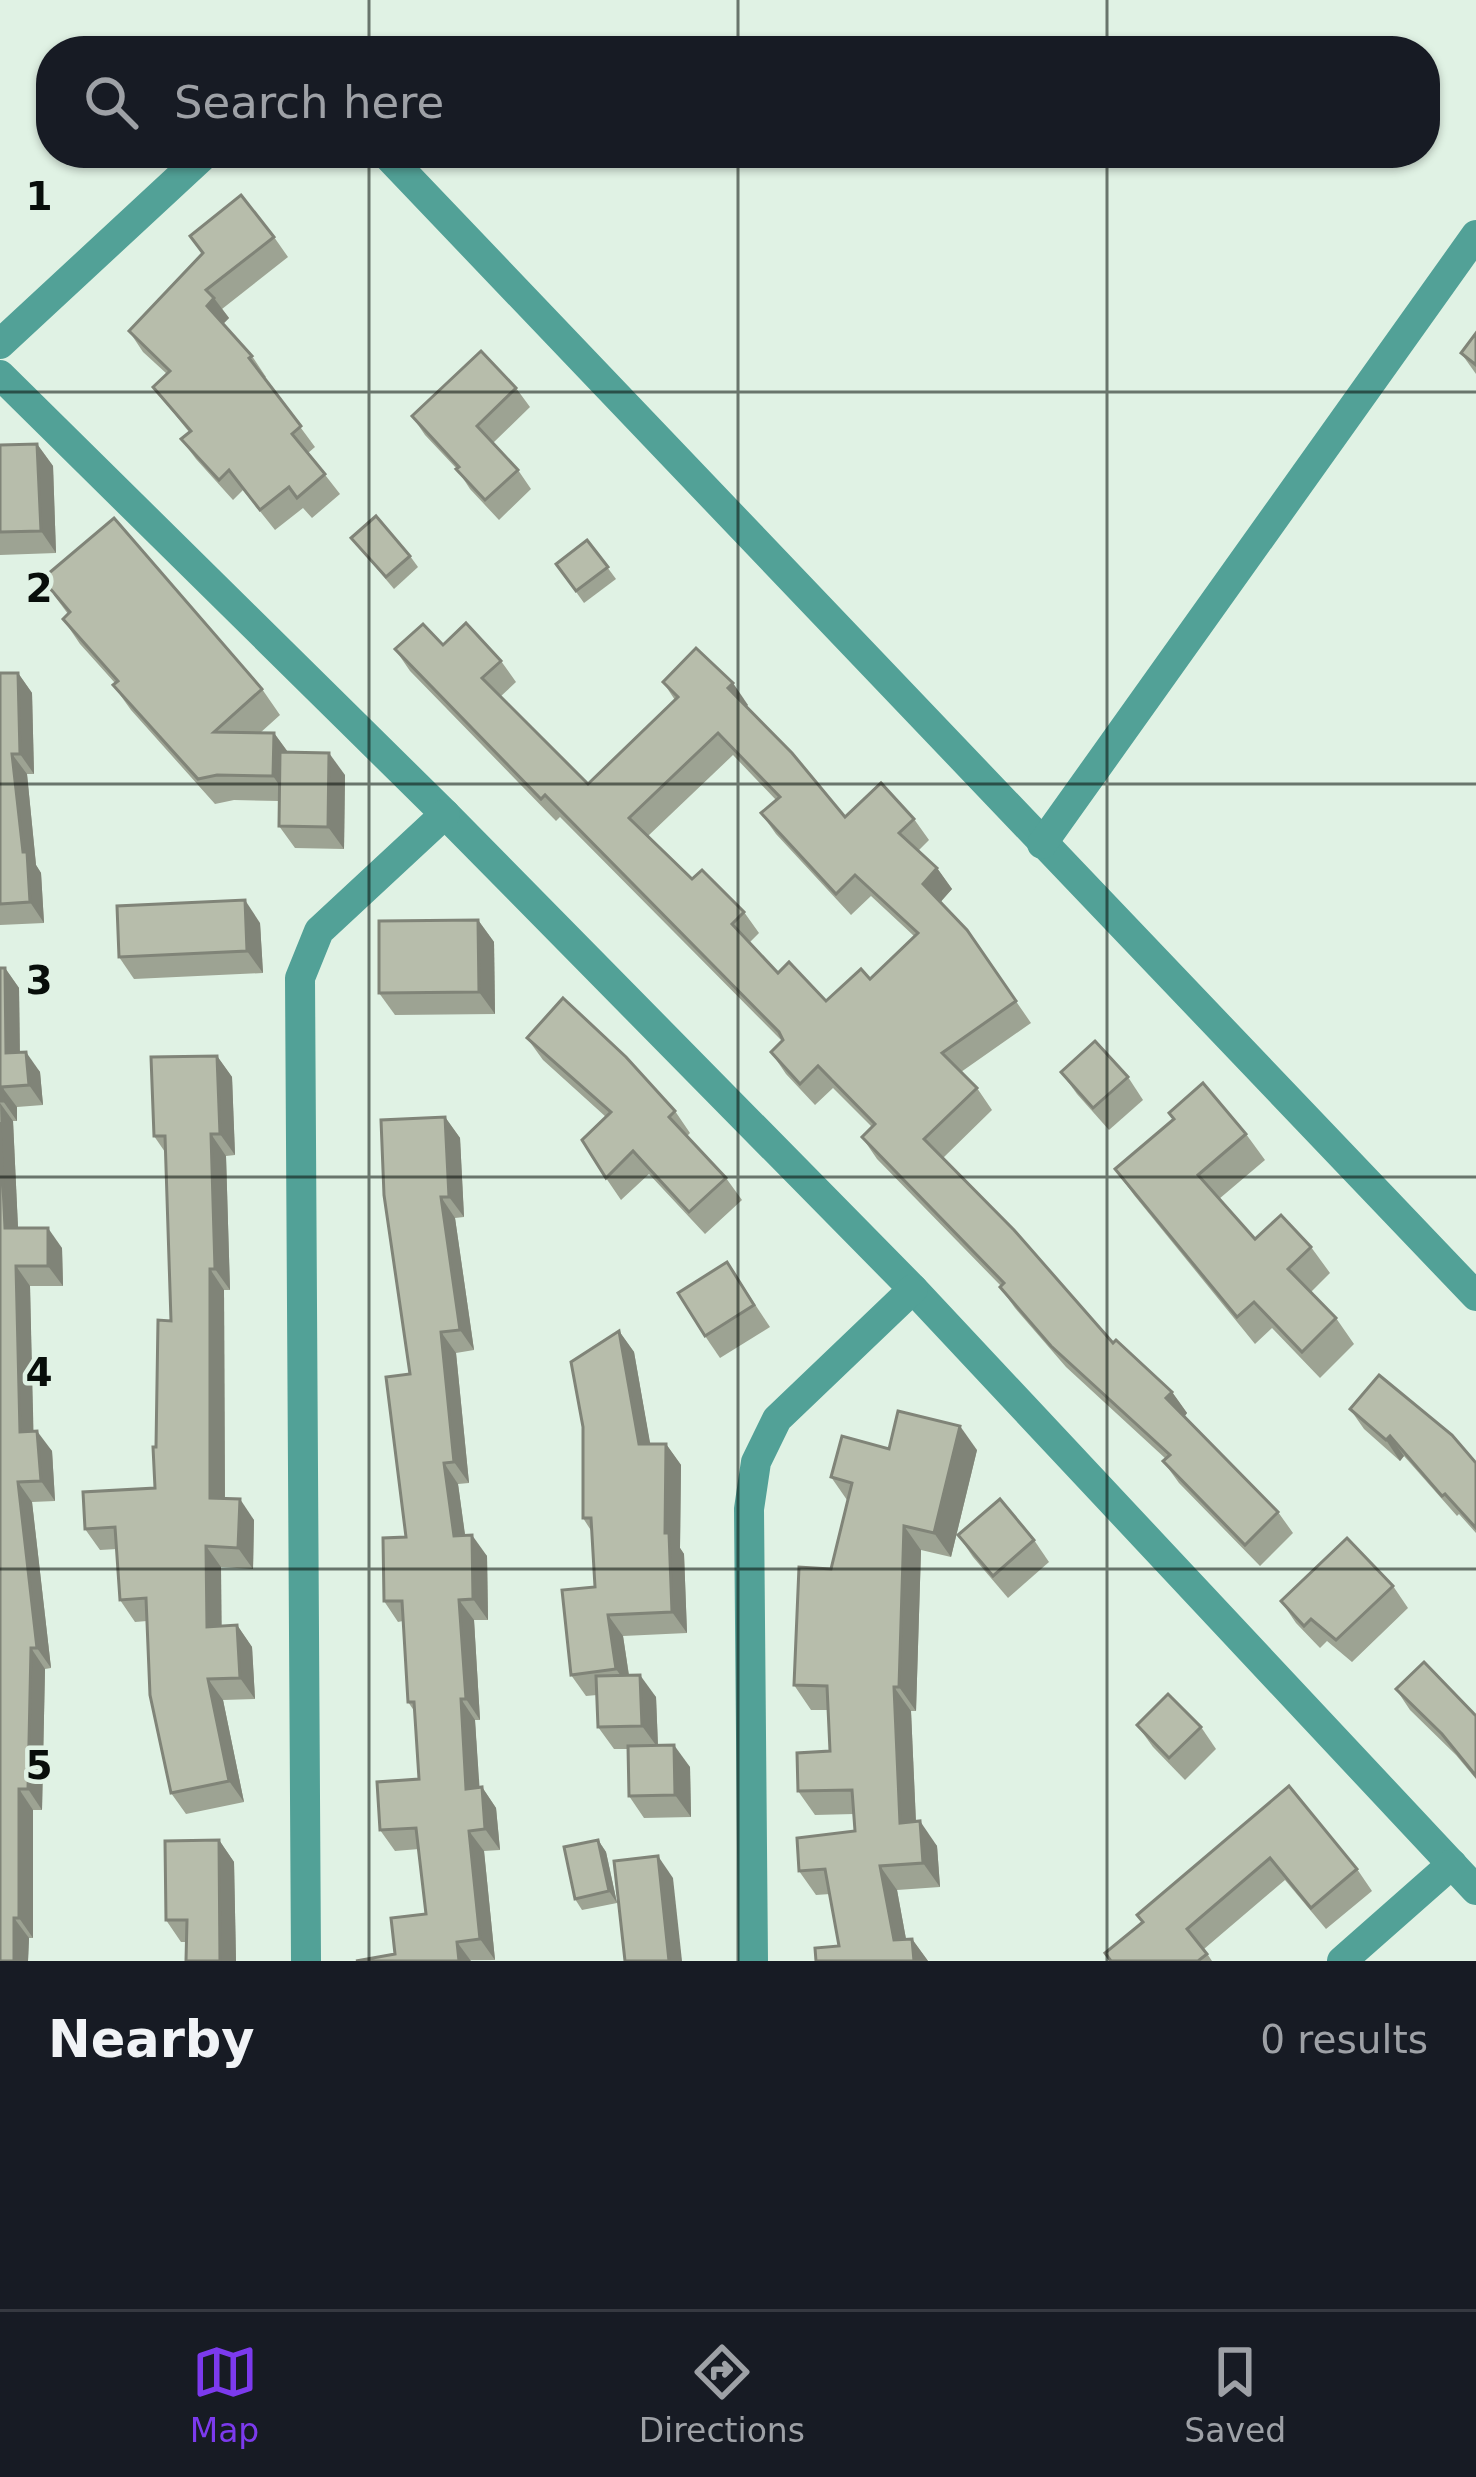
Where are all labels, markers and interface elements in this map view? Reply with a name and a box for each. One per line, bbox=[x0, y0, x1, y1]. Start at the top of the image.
search box bbox=[36, 36, 1440, 168]
icon: search bbox=[78, 69, 144, 135]
text: Search here bbox=[174, 76, 444, 129]
text: 1 bbox=[25, 174, 53, 219]
text: 2 bbox=[25, 566, 53, 611]
text: 3 bbox=[25, 958, 53, 1003]
text: 4 bbox=[25, 1350, 53, 1395]
text: 5 bbox=[25, 1743, 53, 1788]
text: Nearby bbox=[48, 2010, 255, 2069]
text: 0 results bbox=[1260, 2017, 1428, 2062]
tab: Map bbox=[190, 2339, 259, 2450]
tab: Directions bbox=[639, 2339, 805, 2450]
tab: Saved bbox=[1184, 2339, 1286, 2450]

